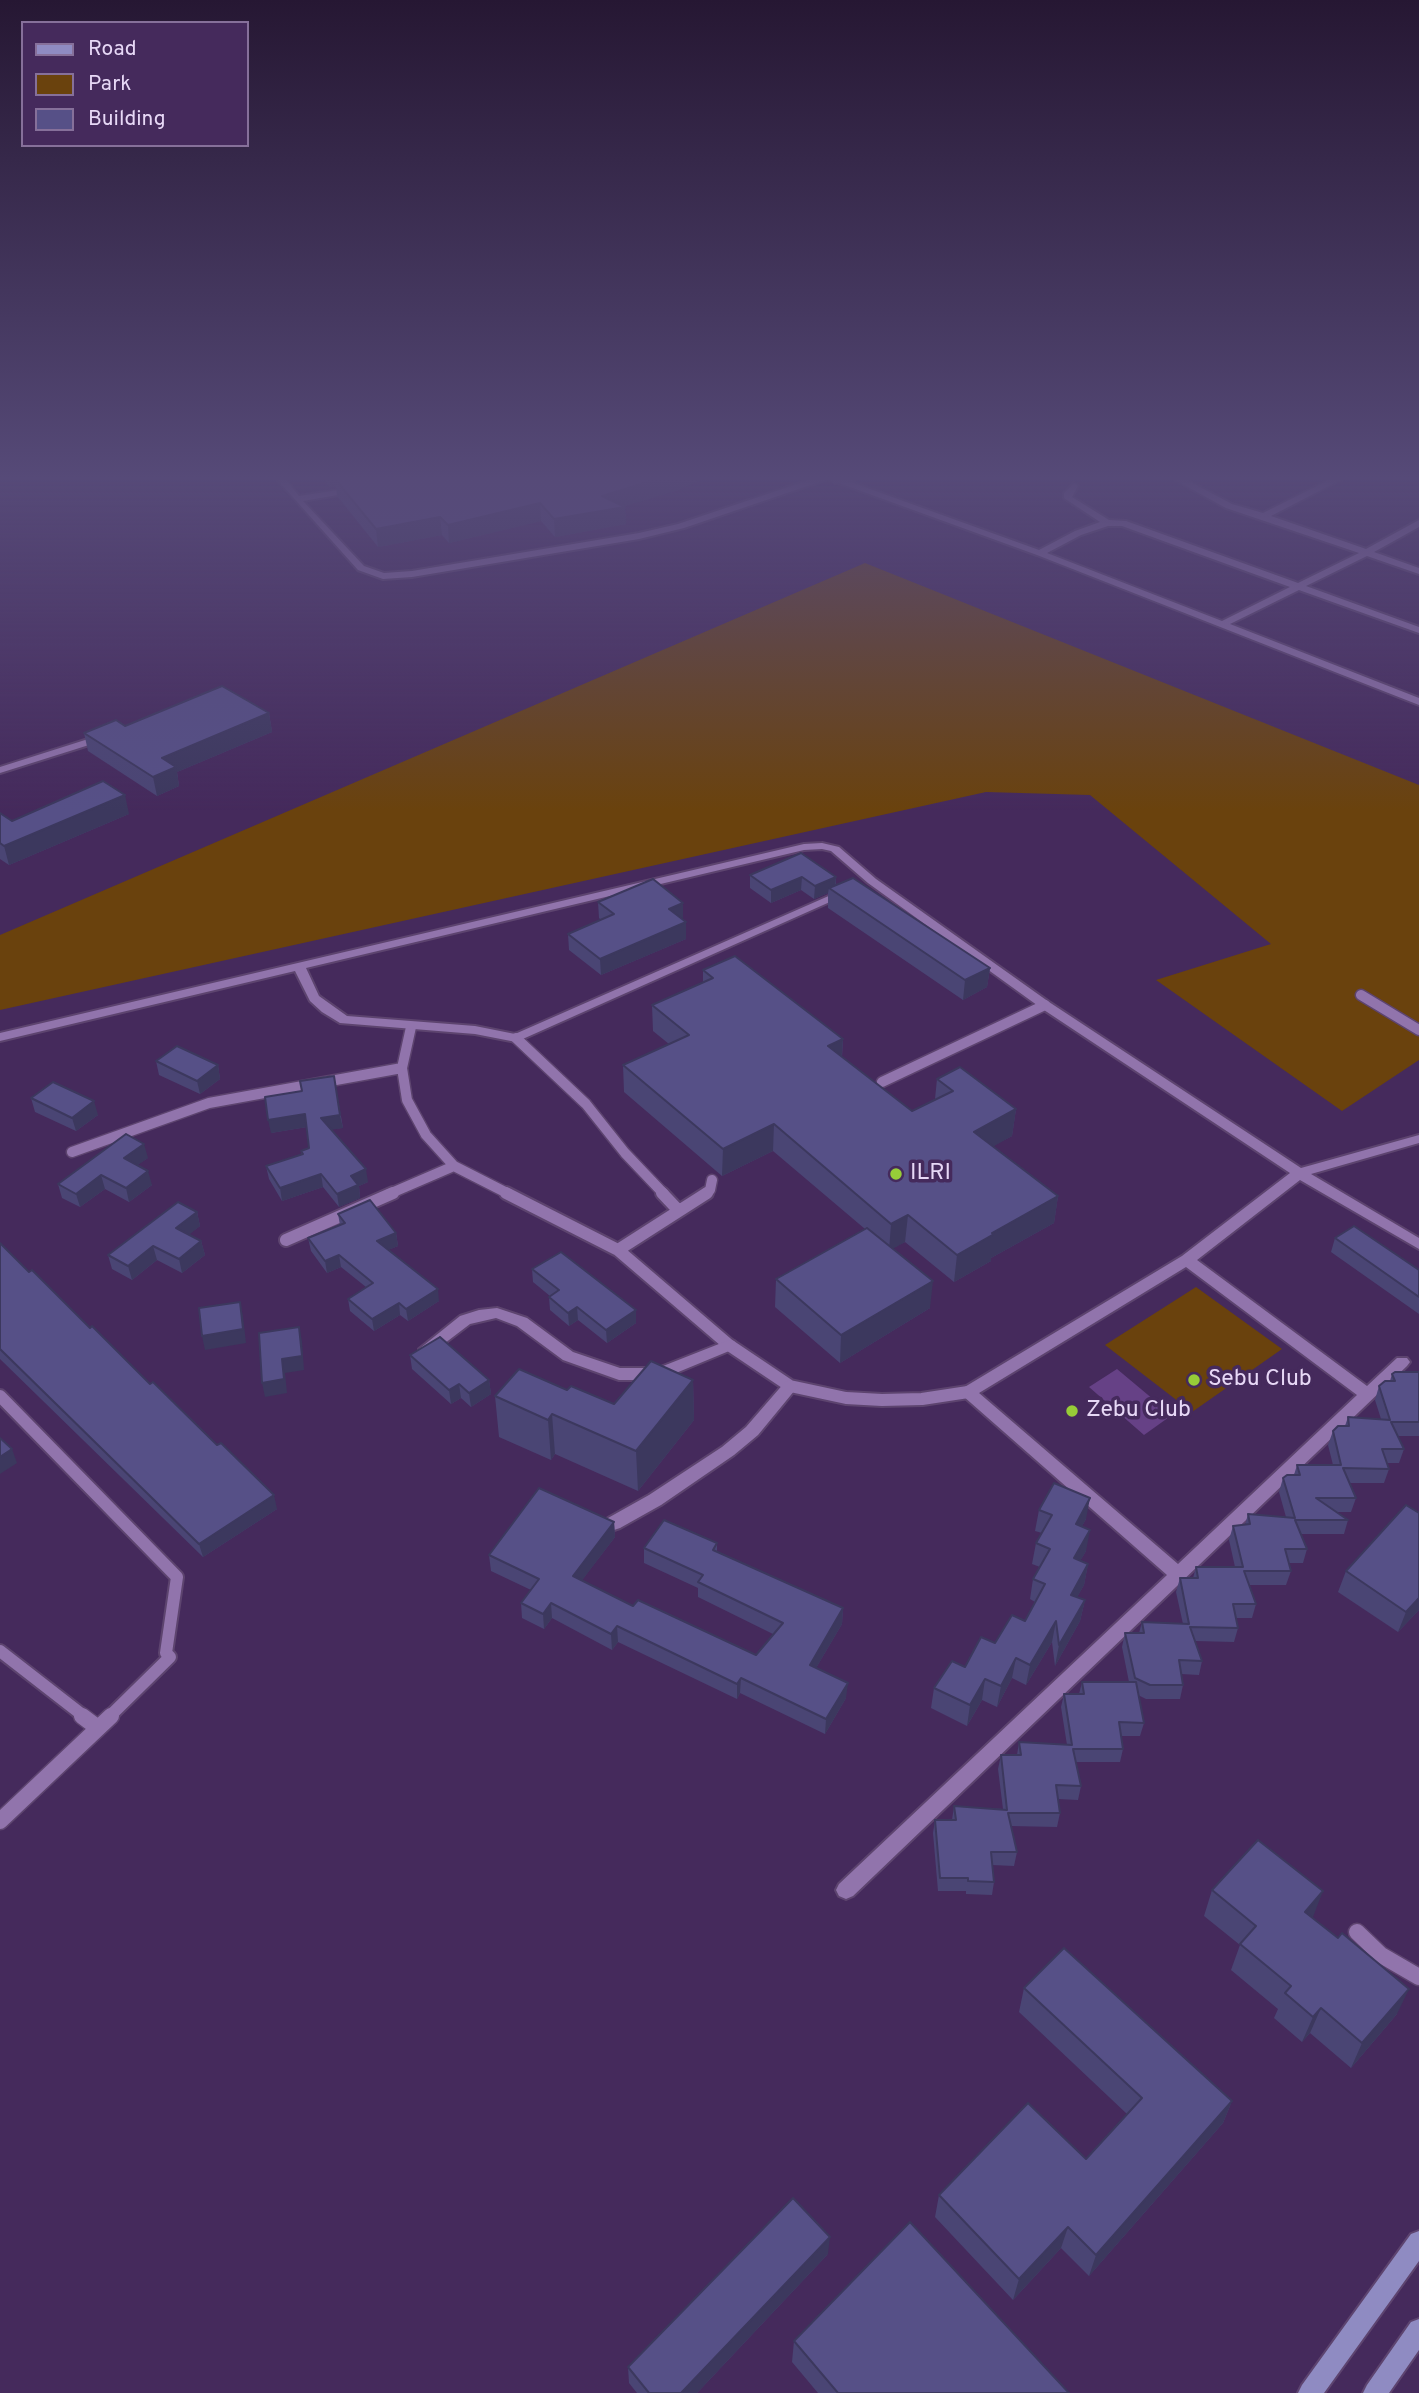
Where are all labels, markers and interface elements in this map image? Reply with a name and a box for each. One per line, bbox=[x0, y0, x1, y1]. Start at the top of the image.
legend bbox=[21, 21, 248, 147]
text: Road bbox=[88, 36, 137, 63]
text: Park bbox=[88, 71, 131, 98]
text: Building bbox=[88, 106, 166, 133]
place label: ILRI bbox=[910, 1160, 951, 1188]
marker: ILRI bbox=[888, 1166, 904, 1182]
place label: Sebu Club bbox=[1208, 1366, 1312, 1394]
marker: Sebu Club bbox=[1186, 1372, 1202, 1388]
place label: Zebu Club bbox=[1086, 1397, 1191, 1425]
marker: Zebu Club bbox=[1064, 1403, 1080, 1419]

